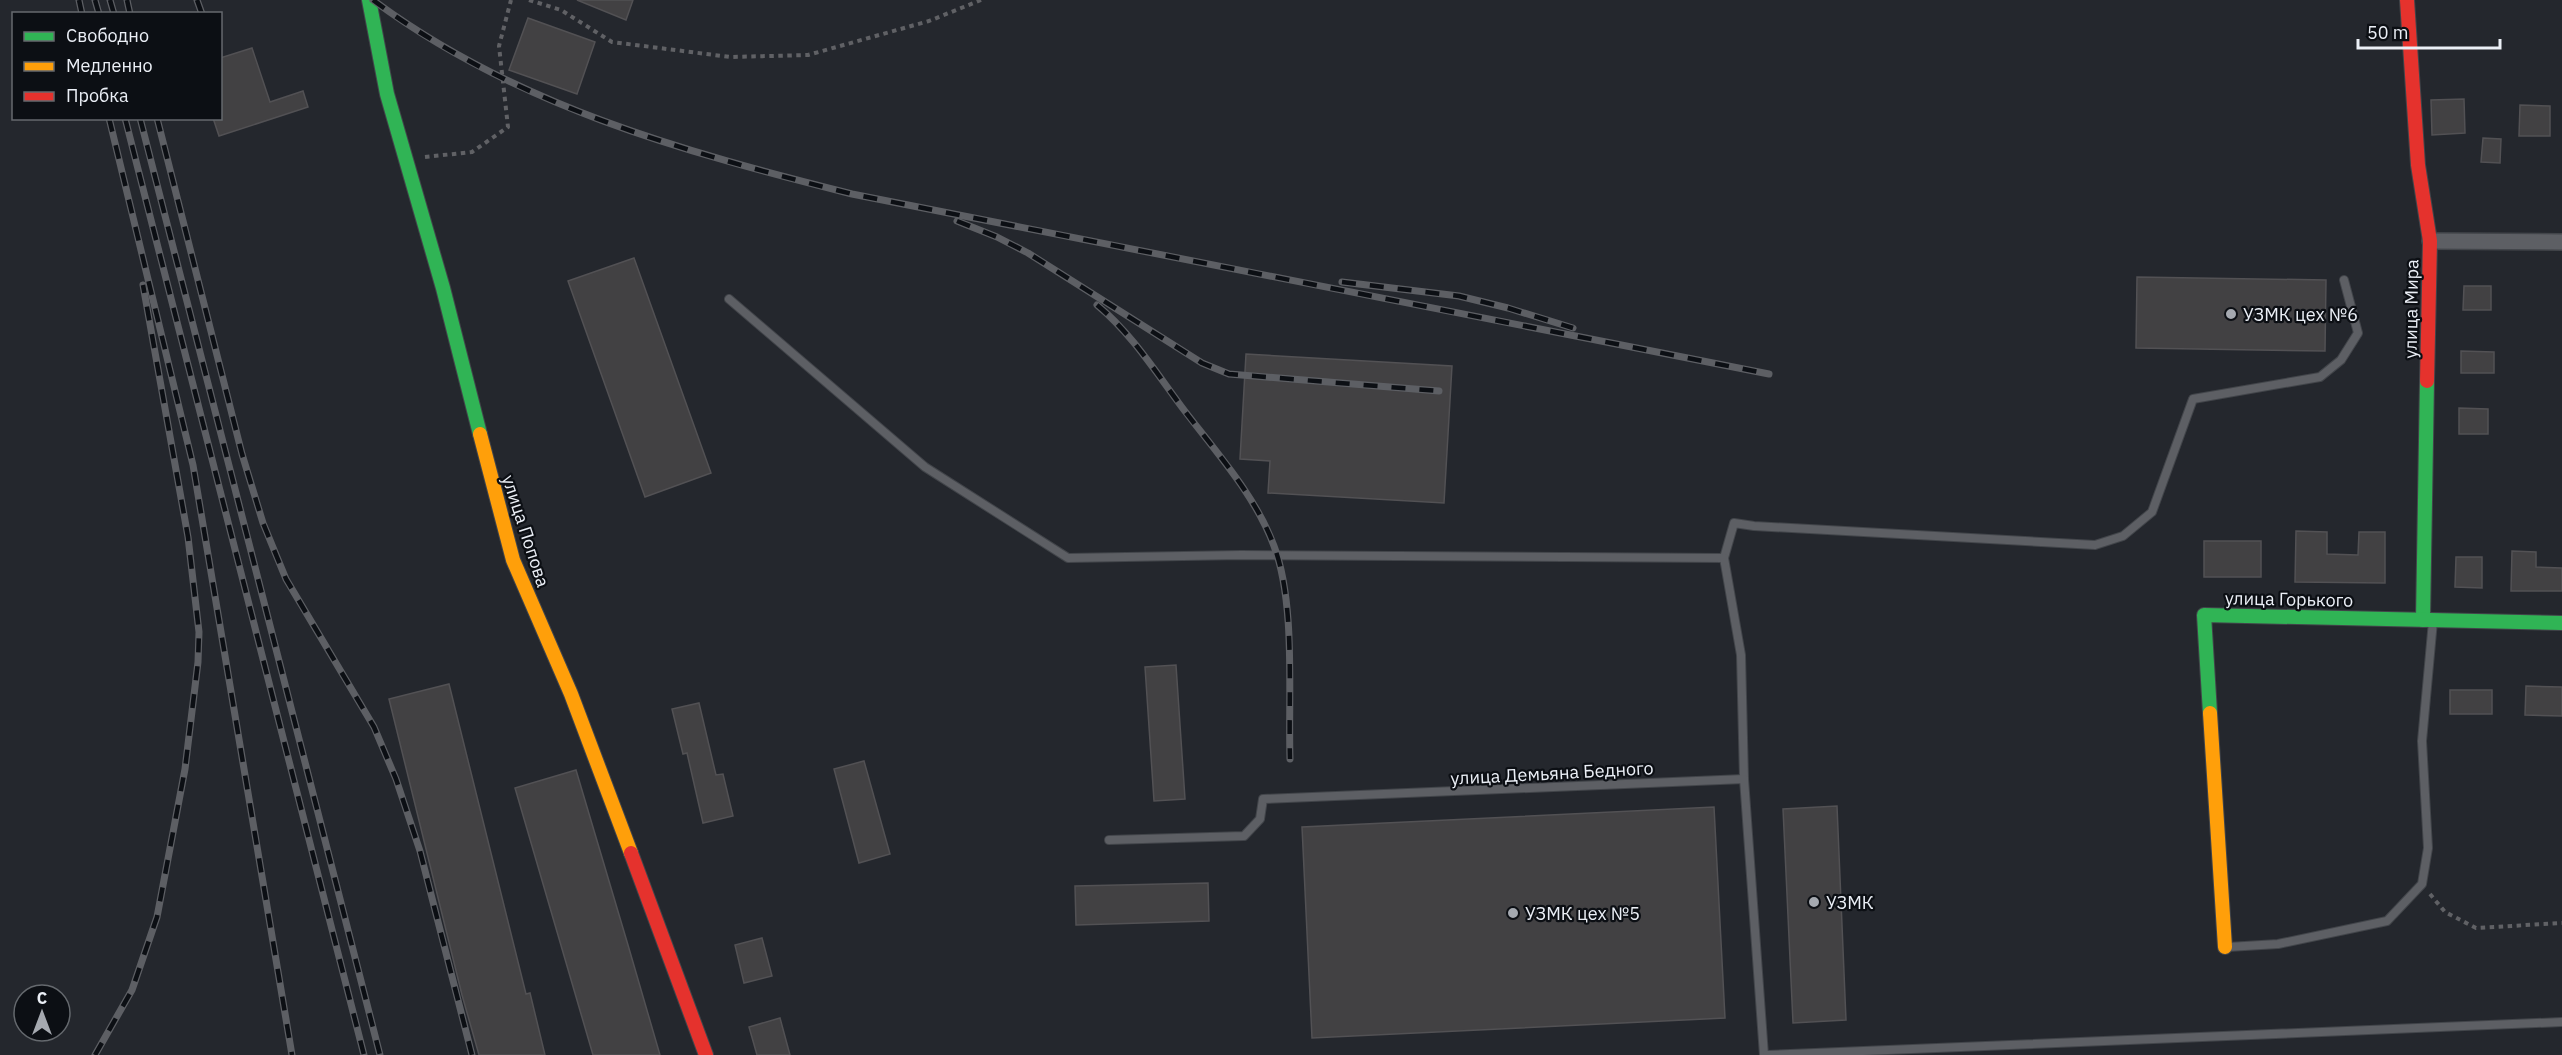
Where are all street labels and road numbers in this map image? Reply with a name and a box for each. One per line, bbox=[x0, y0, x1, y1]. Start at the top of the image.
street label: улица Мира bbox=[2399, 259, 2423, 359]
street label: улица Попова bbox=[497, 472, 555, 590]
street label: улица Горького bbox=[2225, 586, 2353, 612]
street label: улица Демьяна Бедного bbox=[1450, 756, 1654, 790]

